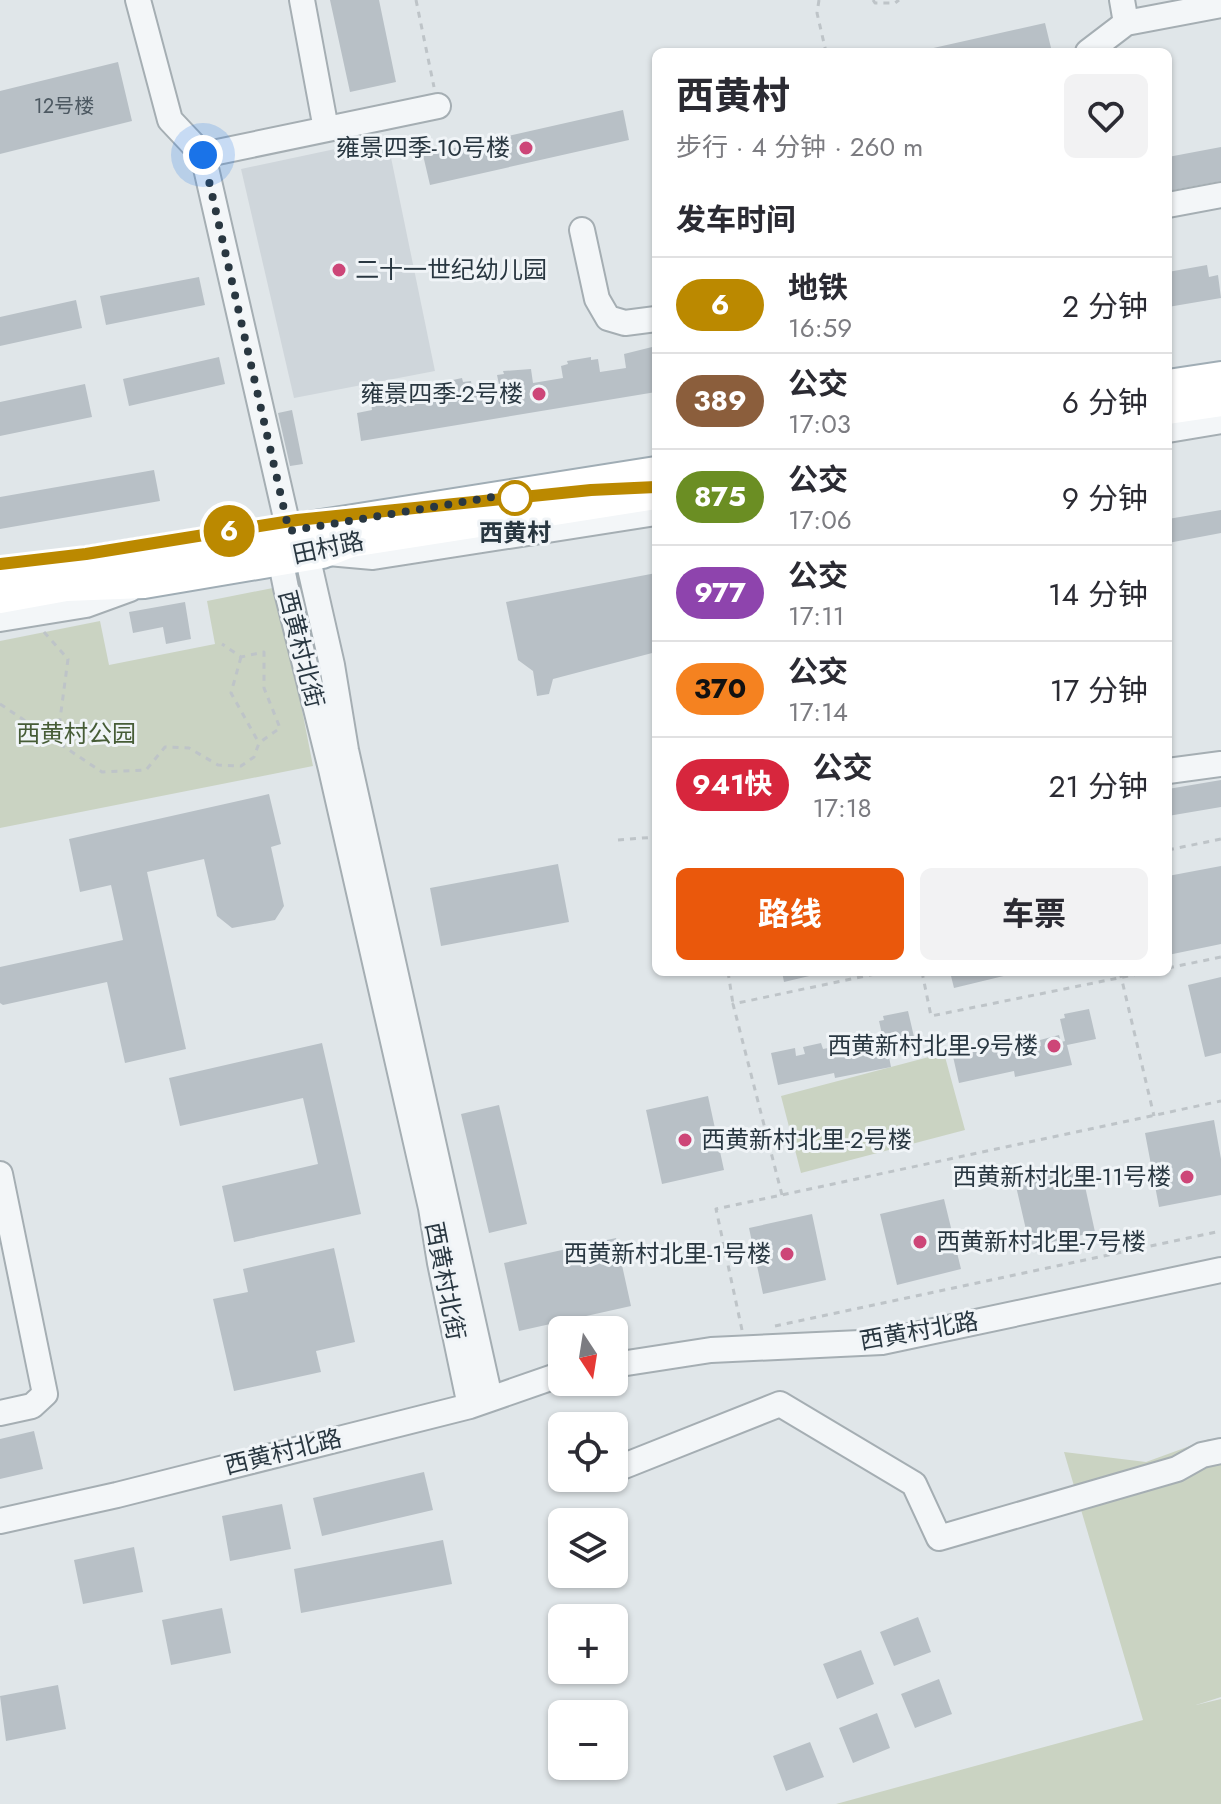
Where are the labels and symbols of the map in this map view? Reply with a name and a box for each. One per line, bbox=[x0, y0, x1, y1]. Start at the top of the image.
house number: 12号楼 bbox=[34, 92, 94, 121]
place label: 雍景四季-10号楼 bbox=[336, 130, 510, 165]
your location bbox=[183, 135, 223, 175]
marker: 雍景四季-10号楼 bbox=[517, 139, 535, 157]
place label: 二十一世纪幼儿园 bbox=[355, 252, 547, 287]
marker: 二十一世纪幼儿园 bbox=[330, 261, 348, 279]
place label: 雍景四季-2号楼 bbox=[360, 376, 523, 411]
marker: 雍景四季-2号楼 bbox=[530, 385, 548, 403]
marker: 西黄村 bbox=[498, 481, 532, 515]
line badge: 6 bbox=[203, 505, 255, 557]
place label: 西黄村 bbox=[479, 515, 551, 550]
street label: 田村路 bbox=[289, 523, 367, 572]
street label: 西黄村北街 bbox=[270, 586, 333, 711]
park label: 西黄村公园 bbox=[16, 716, 136, 751]
place label: 西黄新村北里-9号楼 bbox=[827, 1028, 1038, 1063]
marker: 西黄新村北里-9号楼 bbox=[1045, 1037, 1063, 1055]
place label: 西黄新村北里-2号楼 bbox=[701, 1122, 912, 1157]
marker: 西黄新村北里-2号楼 bbox=[676, 1131, 694, 1149]
place label: 西黄新村北里-11号楼 bbox=[952, 1159, 1171, 1194]
marker: 西黄新村北里-11号楼 bbox=[1178, 1168, 1196, 1186]
street label: 西黄村北街 bbox=[417, 1219, 474, 1343]
place label: 西黄新村北里-7号楼 bbox=[936, 1224, 1146, 1259]
marker: 西黄新村北里-7号楼 bbox=[911, 1233, 929, 1251]
place label: 西黄新村北里-1号楼 bbox=[563, 1236, 771, 1271]
marker: 西黄新村北里-1号楼 bbox=[778, 1245, 796, 1263]
street label: 西黄村北路 bbox=[857, 1303, 981, 1358]
north arrow bbox=[548, 1316, 628, 1396]
street label: 西黄村北路 bbox=[220, 1420, 345, 1483]

